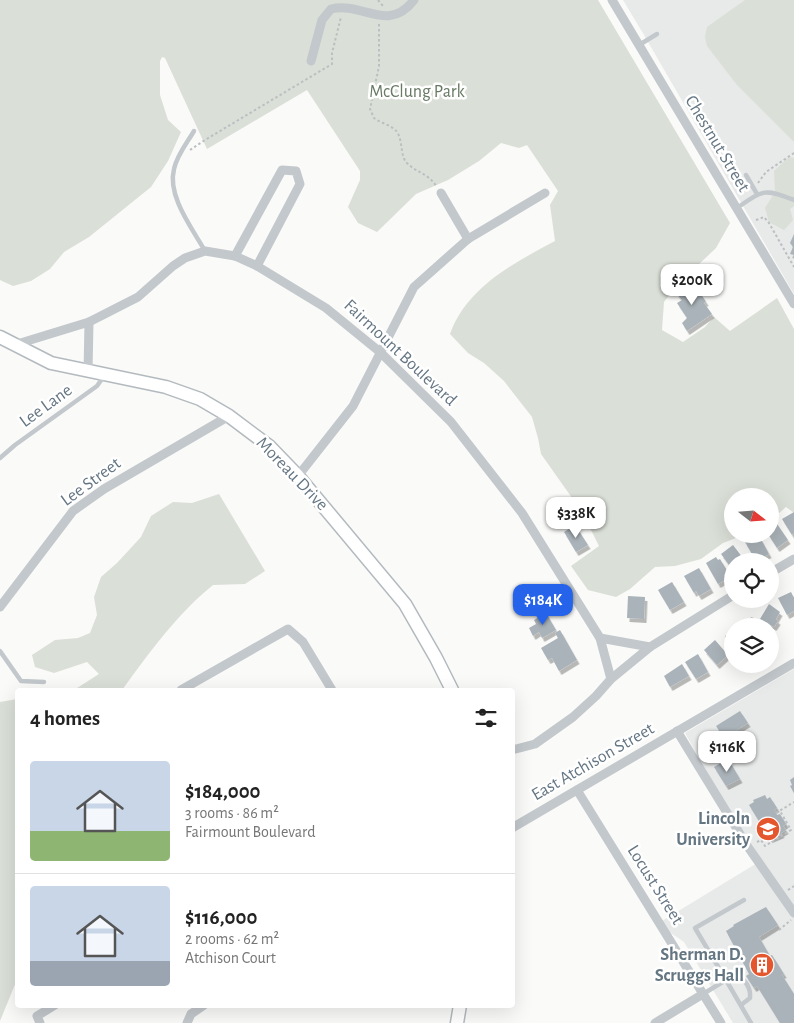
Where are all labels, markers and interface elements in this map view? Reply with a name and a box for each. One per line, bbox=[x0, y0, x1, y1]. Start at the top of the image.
park label: McClung Park bbox=[369, 83, 466, 101]
street label: Chestnut Street bbox=[681, 93, 753, 196]
pin: $200K bbox=[657, 264, 727, 306]
text: $200K bbox=[672, 272, 712, 288]
street label: Fairmount Boulevard bbox=[340, 296, 460, 410]
street label: Lee Lane bbox=[16, 381, 76, 431]
street label: Moreau Drive bbox=[253, 434, 331, 514]
street label: Lee Street bbox=[58, 454, 124, 510]
north arrow bbox=[724, 488, 779, 542]
map controls bbox=[724, 488, 779, 673]
pin: $338K bbox=[541, 496, 611, 539]
text: $338K bbox=[557, 505, 595, 521]
button: locate bbox=[724, 553, 779, 608]
pin: $184K bbox=[508, 584, 578, 626]
text: $184K bbox=[524, 592, 562, 608]
button: layers bbox=[724, 618, 779, 673]
icon: filters bbox=[472, 704, 500, 732]
text: 4 homes bbox=[30, 708, 100, 729]
street label: East Atchison Street bbox=[529, 720, 658, 804]
pin: $116K bbox=[692, 730, 762, 773]
text: $116K bbox=[709, 739, 745, 755]
icon: home bbox=[70, 781, 130, 841]
text: $184,000 bbox=[185, 781, 261, 802]
text: 3 rooms · 86 m² bbox=[185, 805, 279, 821]
place label: Lincoln University bbox=[676, 810, 751, 849]
school or university icon: Lincoln University bbox=[755, 816, 781, 842]
text: Fairmount Boulevard bbox=[185, 824, 316, 840]
street label: Locust Street bbox=[624, 842, 687, 928]
icon: home bbox=[70, 906, 130, 966]
text: $116,000 bbox=[185, 907, 257, 928]
text: 2 rooms · 62 m² bbox=[185, 931, 279, 947]
place label: Sherman D. Scruggs Hall bbox=[655, 946, 744, 985]
text: Atchison Court bbox=[185, 950, 276, 966]
building icon: Sherman D. Scruggs Hall bbox=[749, 952, 775, 978]

